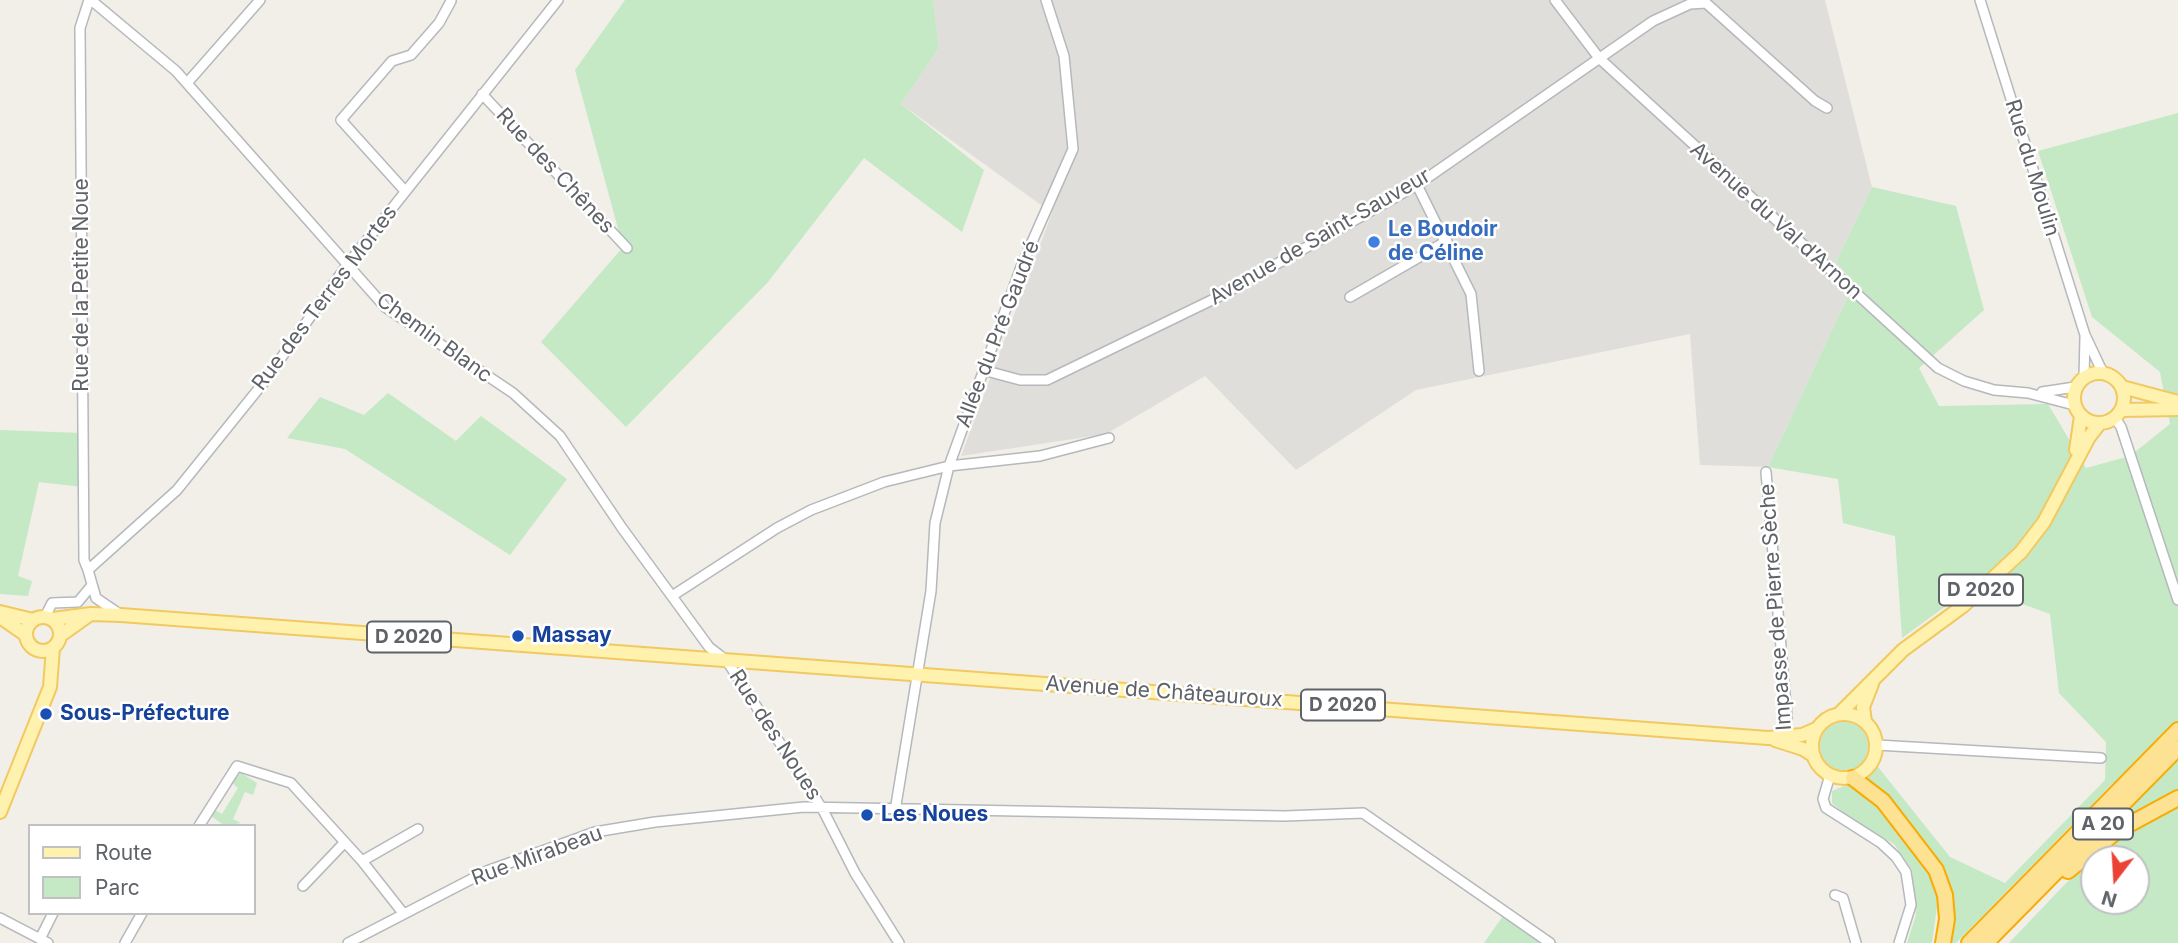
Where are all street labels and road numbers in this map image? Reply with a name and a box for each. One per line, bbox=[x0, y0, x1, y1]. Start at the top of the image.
street label: Rue du Moulin bbox=[1999, 97, 2065, 239]
street label: Rue des Chênes bbox=[491, 103, 619, 239]
street label: Avenue du Val d’Arnon bbox=[1685, 137, 1867, 305]
street label: Avenue de Saint-Sauveur bbox=[1205, 163, 1435, 311]
street label: Rue de la Petite Noue bbox=[69, 178, 95, 392]
street label: Rue des Terres Mortes bbox=[247, 201, 403, 395]
street label: Allée du Pré Gaudré bbox=[951, 237, 1045, 431]
street label: Chemin Blanc bbox=[371, 288, 497, 388]
street label: Impasse de Pierre Sèche bbox=[1755, 483, 1797, 731]
road number: D 2020 bbox=[1939, 575, 2023, 606]
road number: D 2020 bbox=[367, 622, 451, 652]
street label: Rue des Noues bbox=[723, 665, 827, 805]
street label: Avenue de Châteauroux bbox=[1045, 671, 1283, 713]
road number: D 2020 bbox=[1301, 690, 1385, 720]
road number: A 20 bbox=[2073, 808, 2133, 839]
street label: Rue Mirabeau bbox=[468, 821, 606, 891]

